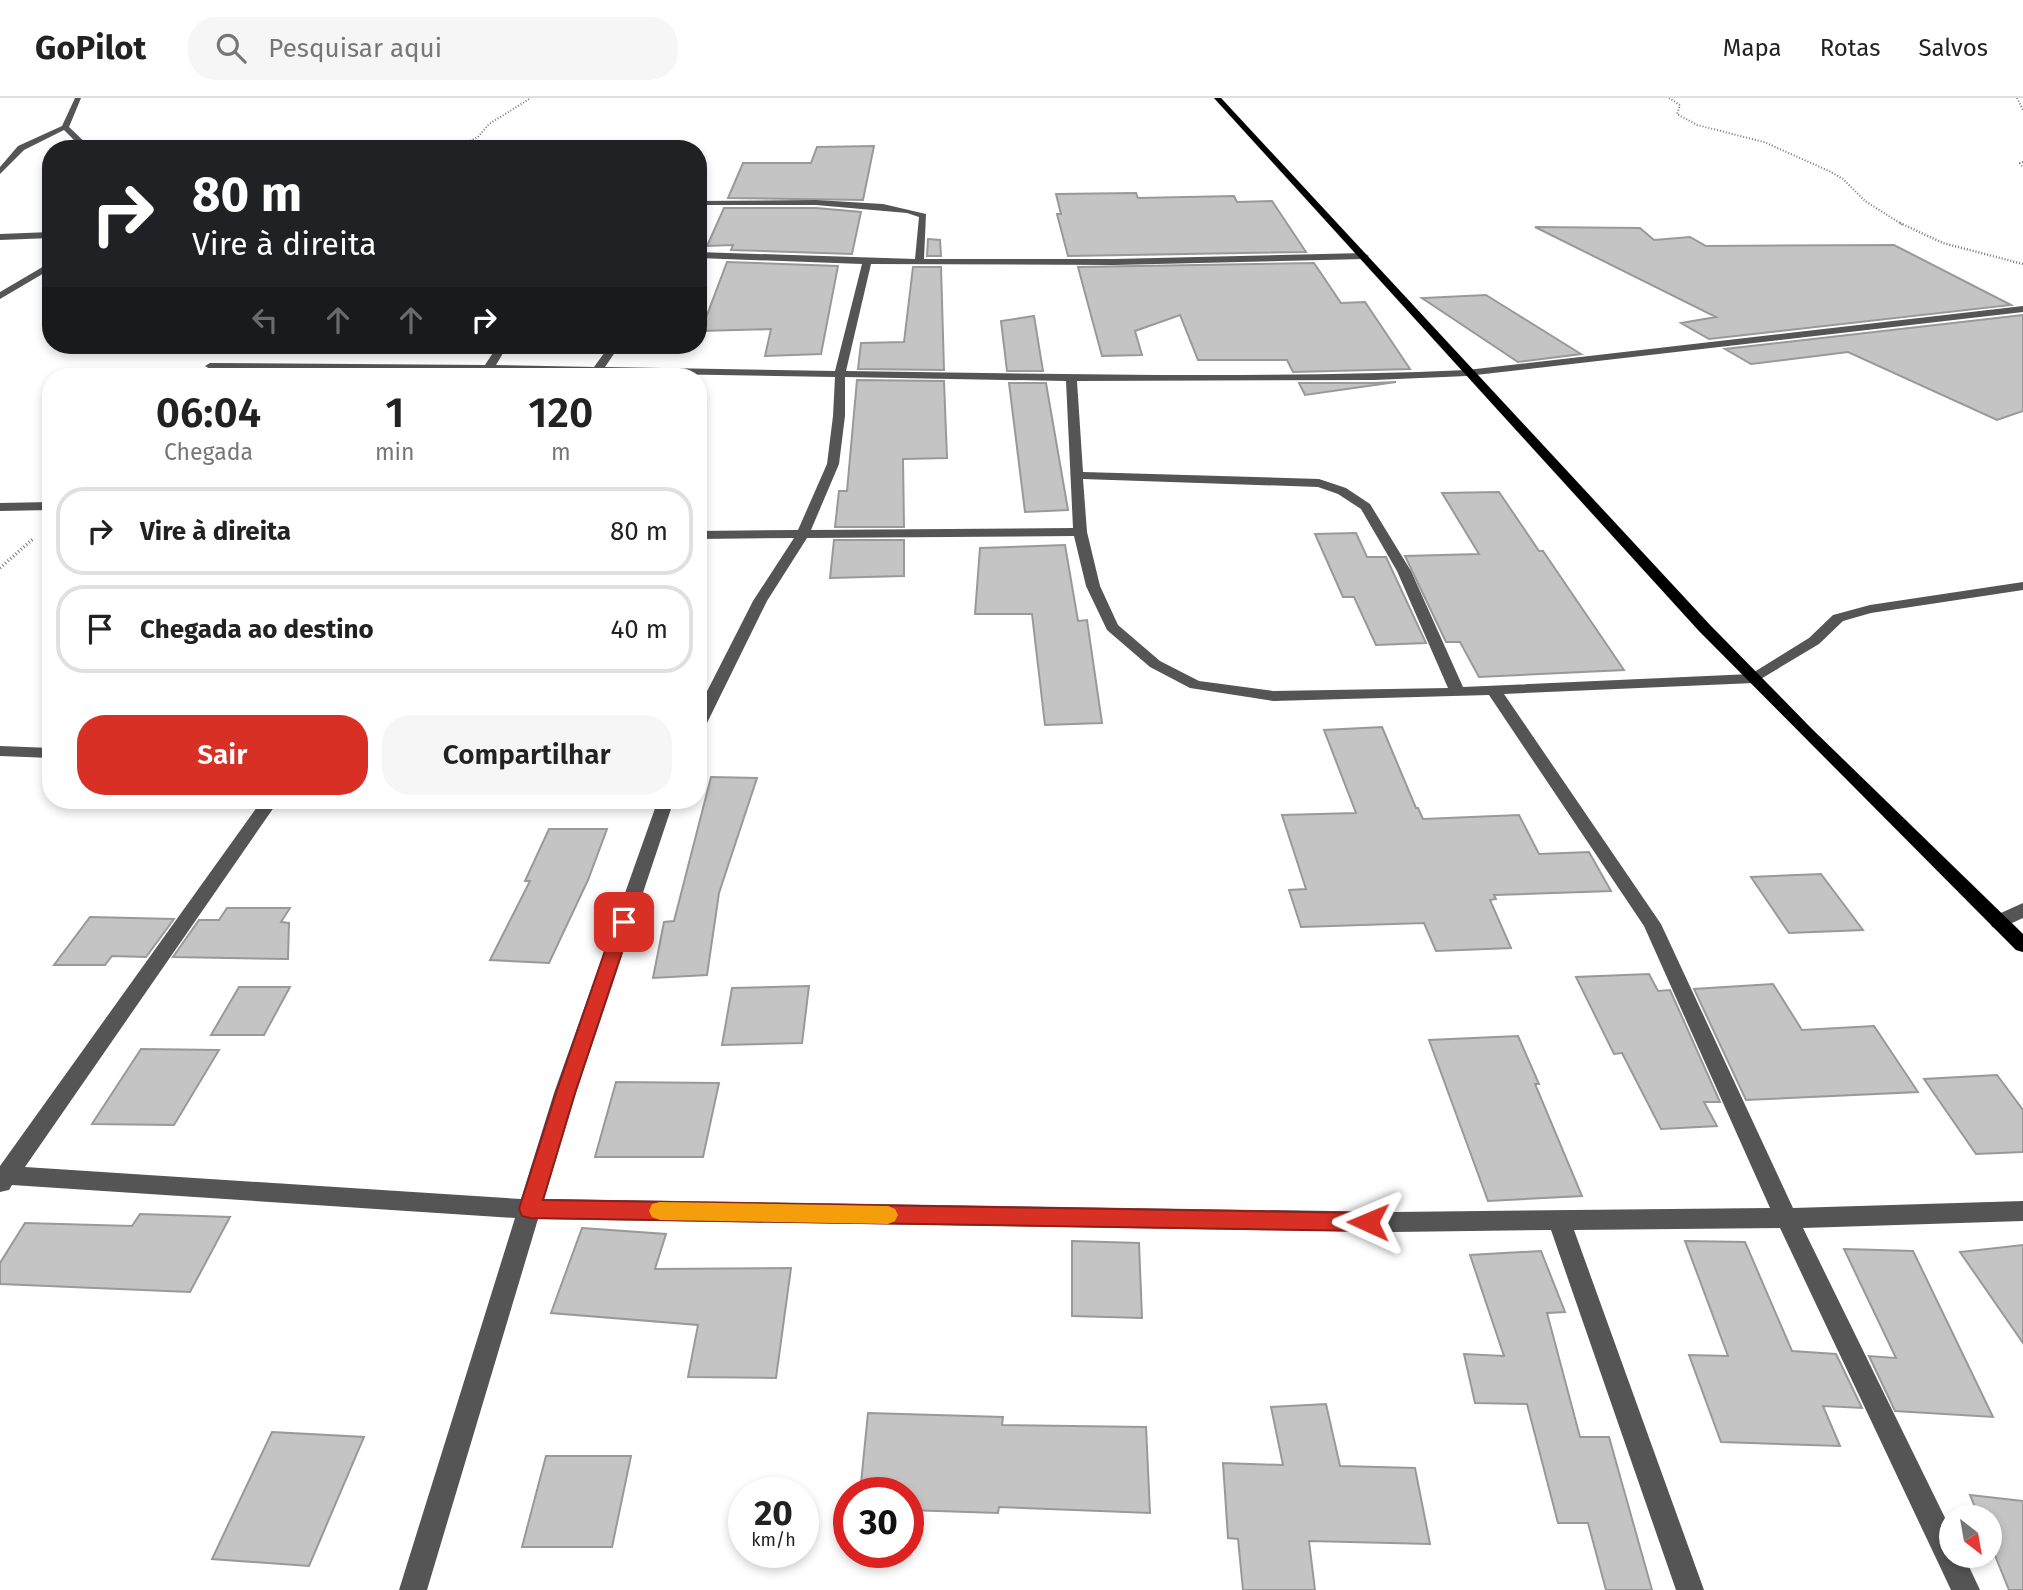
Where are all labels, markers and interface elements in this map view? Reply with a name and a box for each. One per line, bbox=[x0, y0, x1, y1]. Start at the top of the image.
search box bbox=[188, 17, 678, 80]
text: GoPilot bbox=[35, 28, 146, 68]
icon: search bbox=[212, 29, 250, 67]
text: Pesquisar aqui bbox=[268, 33, 442, 64]
text: Mapa bbox=[1723, 34, 1782, 62]
text: Rotas bbox=[1820, 34, 1880, 62]
text: Salvos bbox=[1918, 34, 1988, 62]
text: 80 m bbox=[192, 165, 302, 224]
icon: right bbox=[77, 168, 168, 259]
text: Vire à direita bbox=[192, 225, 377, 263]
icon: left bbox=[246, 301, 284, 339]
icon: ahead bbox=[319, 301, 357, 339]
icon: ahead bbox=[392, 301, 430, 339]
icon: right bbox=[465, 301, 503, 339]
text: 06:04 bbox=[156, 388, 261, 438]
text: 1 bbox=[385, 388, 404, 438]
text: 120 bbox=[528, 388, 593, 438]
text: Chegada bbox=[164, 438, 253, 466]
text: min bbox=[375, 438, 415, 466]
text: m bbox=[551, 438, 571, 466]
icon: right bbox=[81, 512, 119, 550]
text: Vire à direita bbox=[140, 516, 291, 547]
text: 80 m bbox=[610, 516, 668, 547]
icon: arrive bbox=[81, 610, 119, 648]
text: Chegada ao destino bbox=[140, 614, 374, 645]
text: 40 m bbox=[610, 614, 668, 645]
button: Sair bbox=[77, 715, 368, 795]
button: Compartilhar bbox=[382, 715, 672, 795]
pin bbox=[594, 892, 654, 952]
icon: arrive bbox=[605, 903, 643, 941]
position arrow bbox=[1331, 1185, 1405, 1259]
speed limit sign: 30 bbox=[833, 1477, 924, 1568]
text: 20 bbox=[754, 1492, 793, 1534]
north arrow bbox=[1939, 1505, 2002, 1568]
map controls bbox=[1939, 1505, 2002, 1568]
text: km/h bbox=[751, 1529, 796, 1551]

